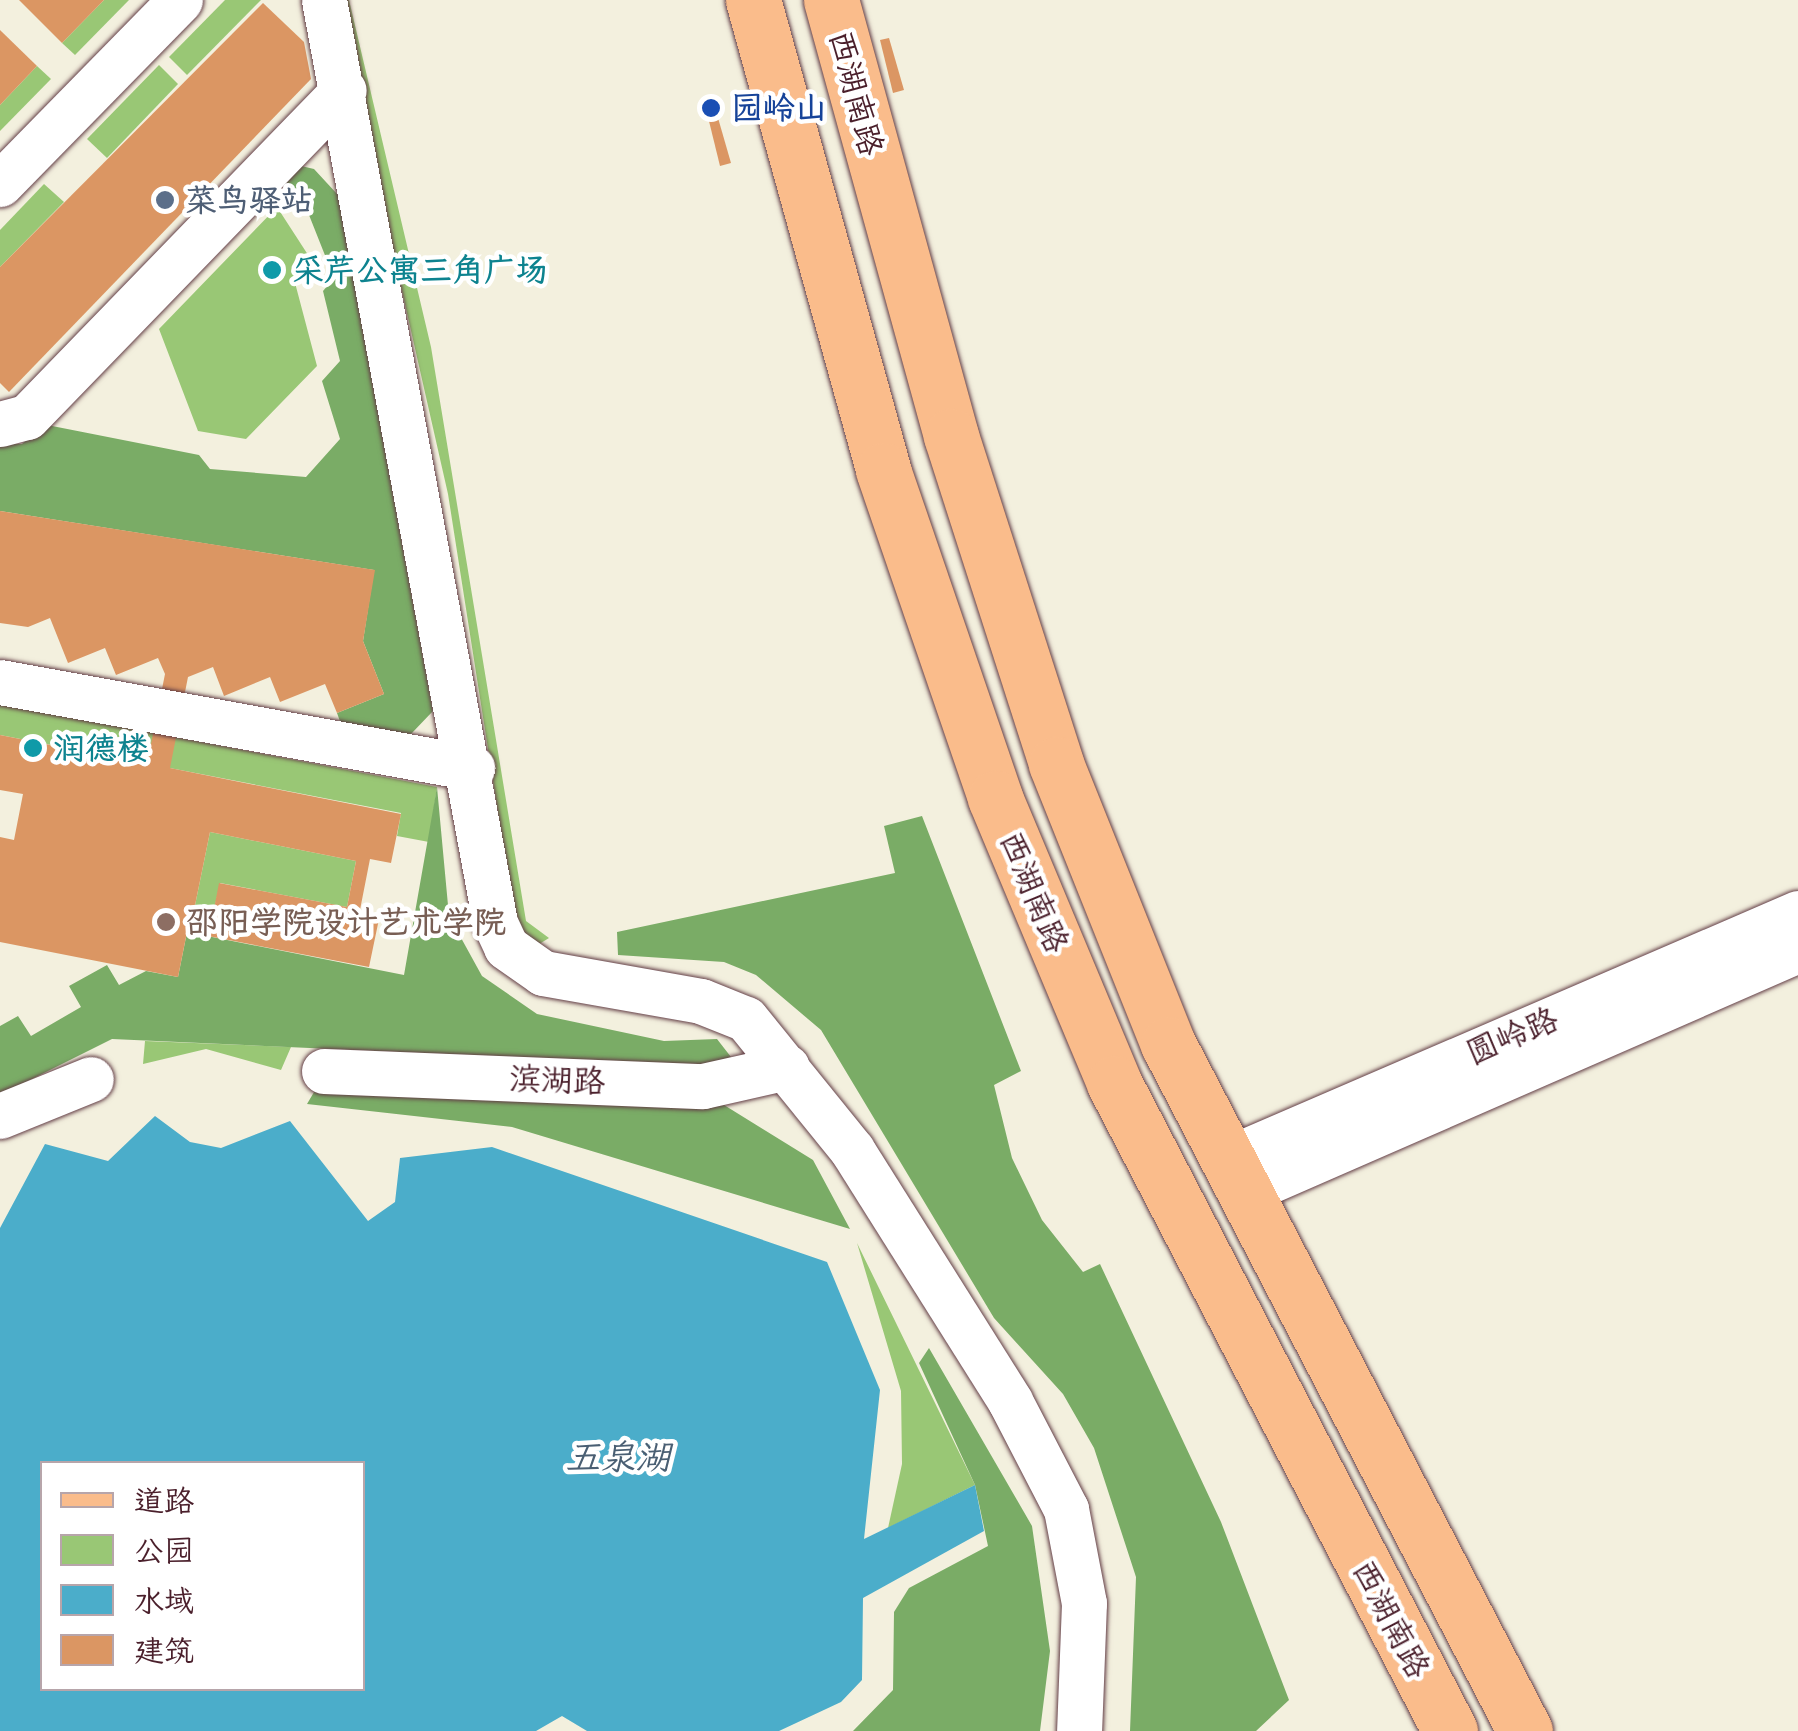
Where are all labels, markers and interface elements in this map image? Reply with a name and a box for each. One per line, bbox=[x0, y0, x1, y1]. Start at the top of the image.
street label: 西湖南路 bbox=[821, 26, 891, 160]
place label: 园岭山 bbox=[731, 89, 827, 127]
marker: 园岭山 bbox=[700, 97, 722, 119]
place label: 菜鸟驿站 bbox=[185, 181, 313, 219]
marker: 菜鸟驿站 bbox=[154, 189, 176, 211]
place label: 采芹公寓三角广场 bbox=[292, 251, 548, 289]
marker: 采芹公寓三角广场 bbox=[261, 259, 283, 281]
place label: 润德楼 bbox=[53, 729, 149, 767]
marker: 润德楼 bbox=[22, 737, 44, 759]
street label: 西湖南路 bbox=[991, 826, 1077, 958]
place label: 邵阳学院设计艺术学院 bbox=[186, 903, 506, 941]
marker: 邵阳学院设计艺术学院 bbox=[155, 911, 177, 933]
street label: 圆岭路 bbox=[1460, 1000, 1564, 1072]
street label: 滨湖路 bbox=[508, 1059, 606, 1101]
water label: 五泉湖 bbox=[566, 1436, 670, 1478]
legend bbox=[40, 1461, 365, 1691]
text: 道路 bbox=[134, 1480, 194, 1520]
text: 公园 bbox=[134, 1530, 194, 1570]
street label: 西湖南路 bbox=[1344, 1553, 1438, 1685]
text: 水域 bbox=[134, 1580, 194, 1620]
text: 建筑 bbox=[134, 1630, 194, 1670]

